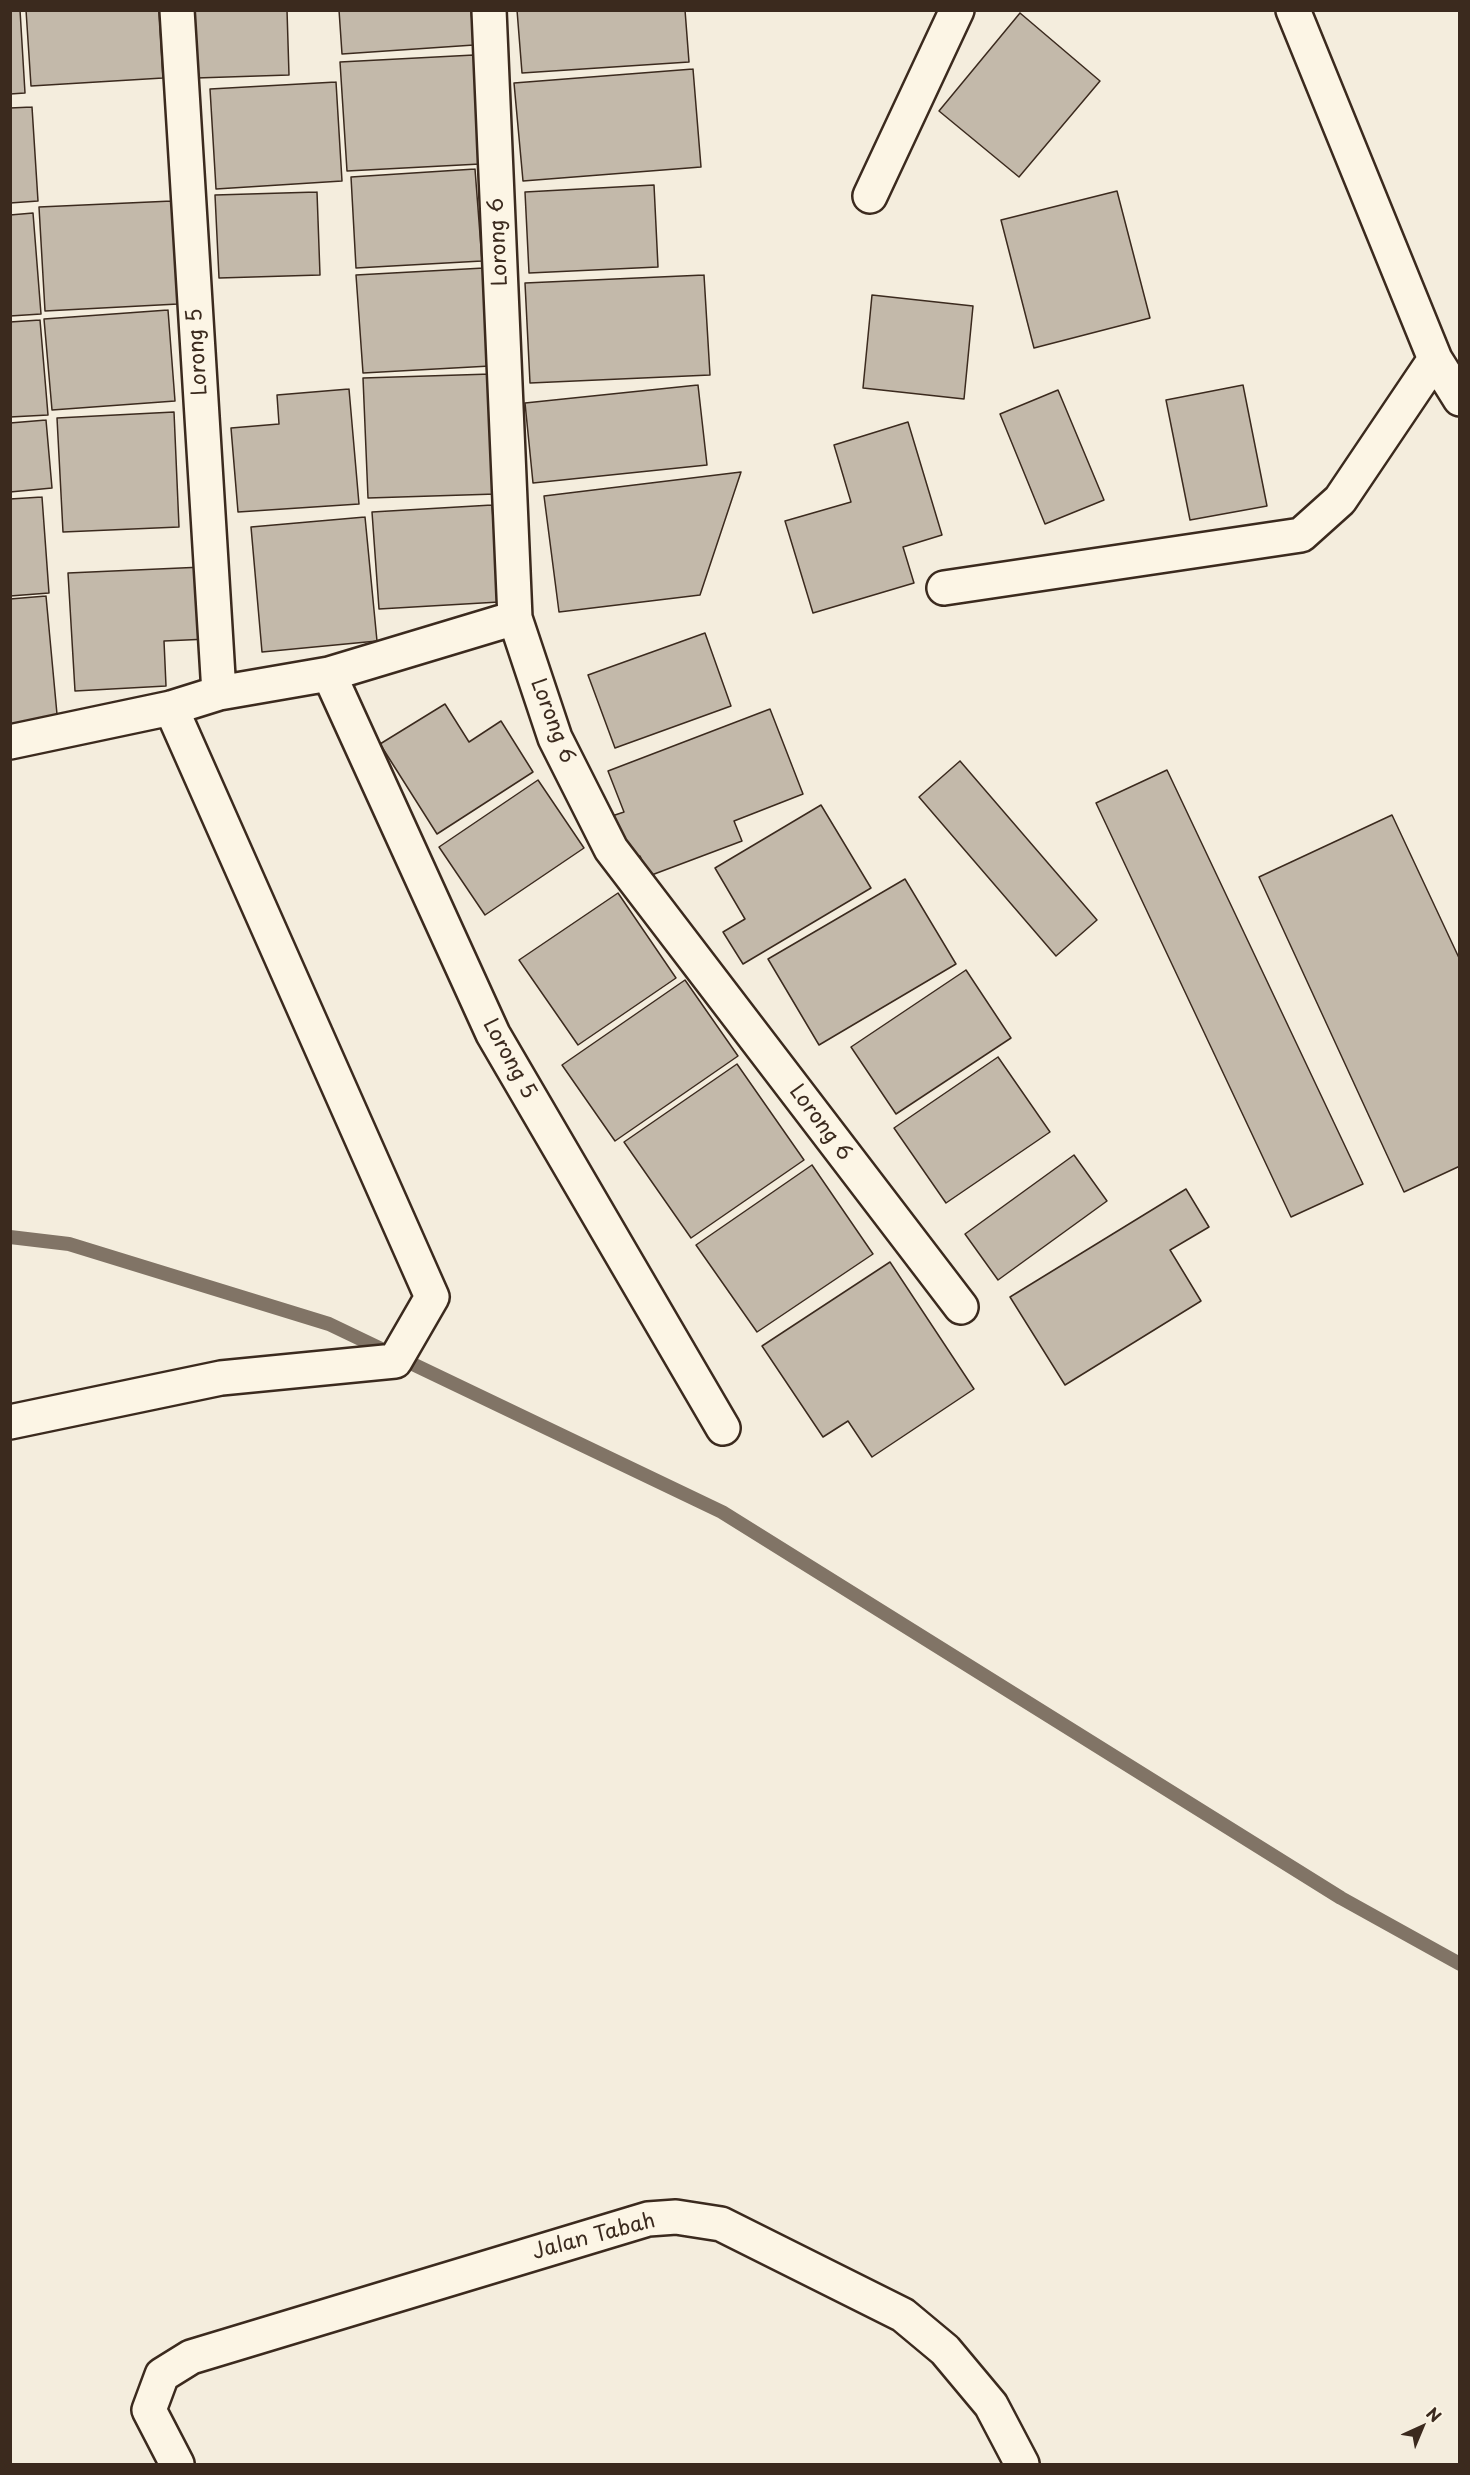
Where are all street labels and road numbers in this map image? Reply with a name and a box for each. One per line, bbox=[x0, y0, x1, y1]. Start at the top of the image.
street label: Lorong 6 bbox=[484, 197, 514, 287]
street label: Lorong 5 bbox=[182, 308, 214, 396]
street label: Lorong 6 bbox=[524, 675, 580, 767]
street label: Lorong 5 bbox=[477, 1015, 541, 1103]
street label: Lorong 6 bbox=[783, 1080, 857, 1166]
street label: Jalan Tabah bbox=[530, 2209, 658, 2265]

